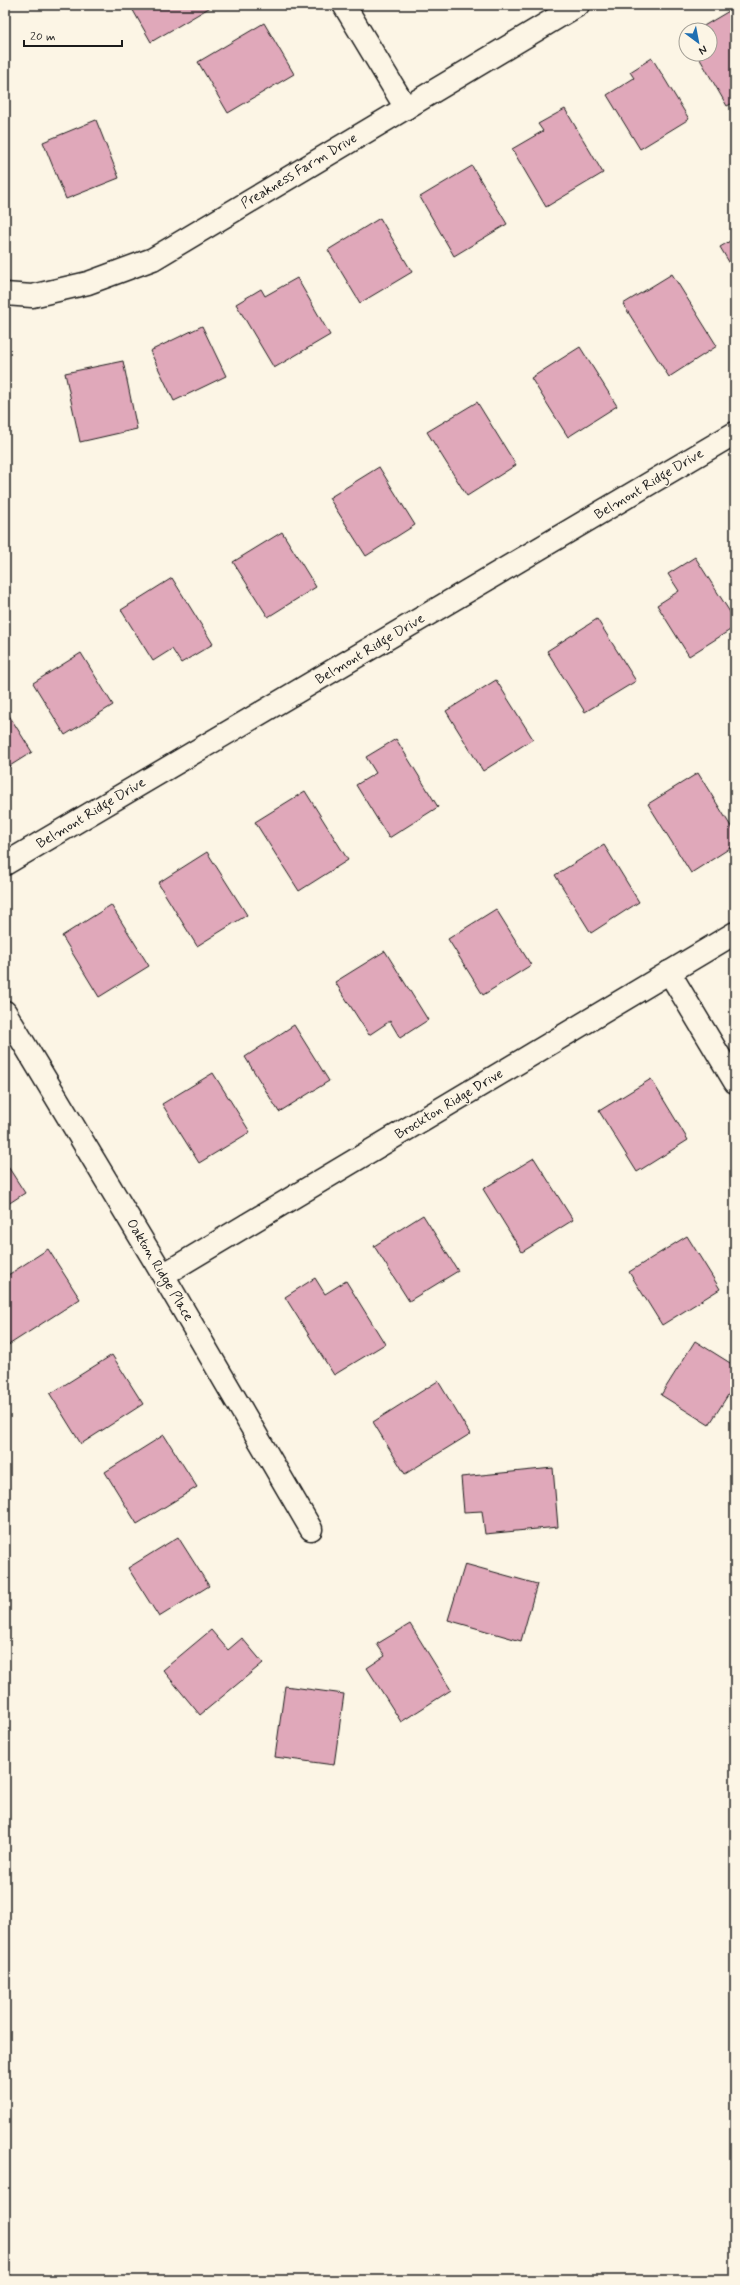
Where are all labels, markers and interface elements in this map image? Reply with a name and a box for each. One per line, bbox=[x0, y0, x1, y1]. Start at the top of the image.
scale bar bbox=[24, 22, 122, 48]
north arrow bbox=[678, 22, 718, 62]
text: 20 m bbox=[30, 29, 56, 45]
text: N bbox=[696, 42, 710, 58]
street label: Preakness Farm Drive bbox=[237, 129, 361, 213]
street label: Belmont Ridge Drive bbox=[591, 444, 708, 526]
street label: Belmont Ridge Drive bbox=[312, 609, 429, 691]
street label: Belmont Ridge Drive bbox=[33, 773, 150, 855]
street label: Brockton Ridge Drive bbox=[391, 1065, 507, 1143]
street label: Oakton Ridge Place bbox=[121, 1216, 198, 1325]

